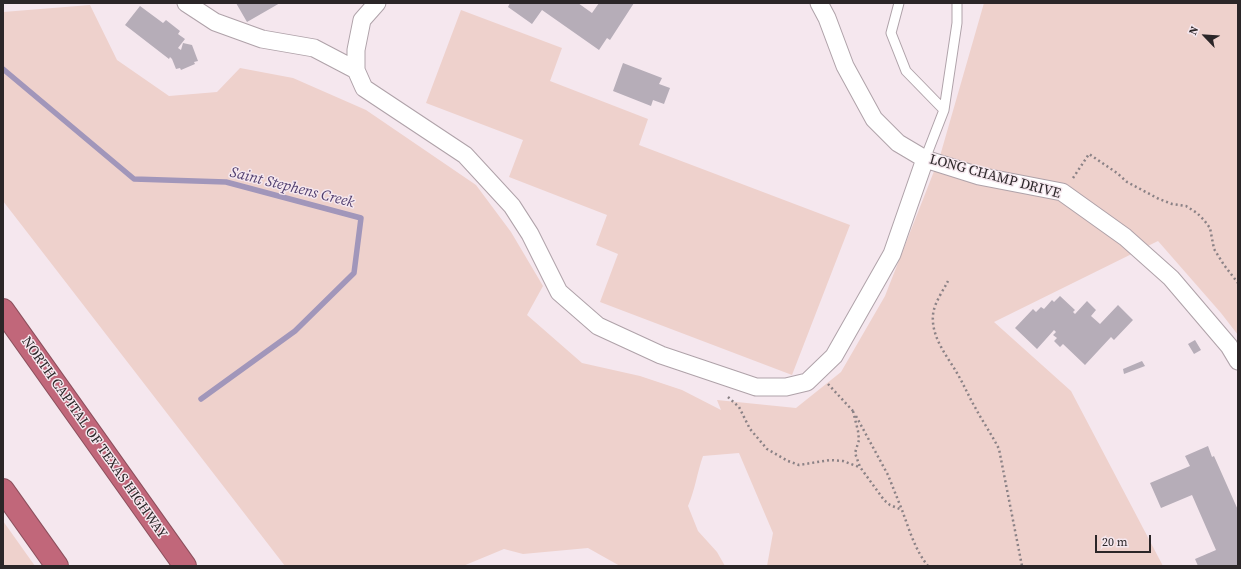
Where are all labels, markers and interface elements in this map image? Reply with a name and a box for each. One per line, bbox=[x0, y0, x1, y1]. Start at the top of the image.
north arrow bbox=[1185, 16, 1225, 56]
text: N bbox=[1185, 24, 1202, 38]
street label: LONG CHAMP DRIVE bbox=[927, 151, 1063, 203]
water label: Saint Stephens Creek bbox=[228, 164, 356, 212]
street label: NORTH CAPITAL OF TEXAS HIGHWAY bbox=[18, 334, 170, 542]
scale bar bbox=[1097, 527, 1153, 553]
text: 20 m bbox=[1102, 534, 1128, 550]

